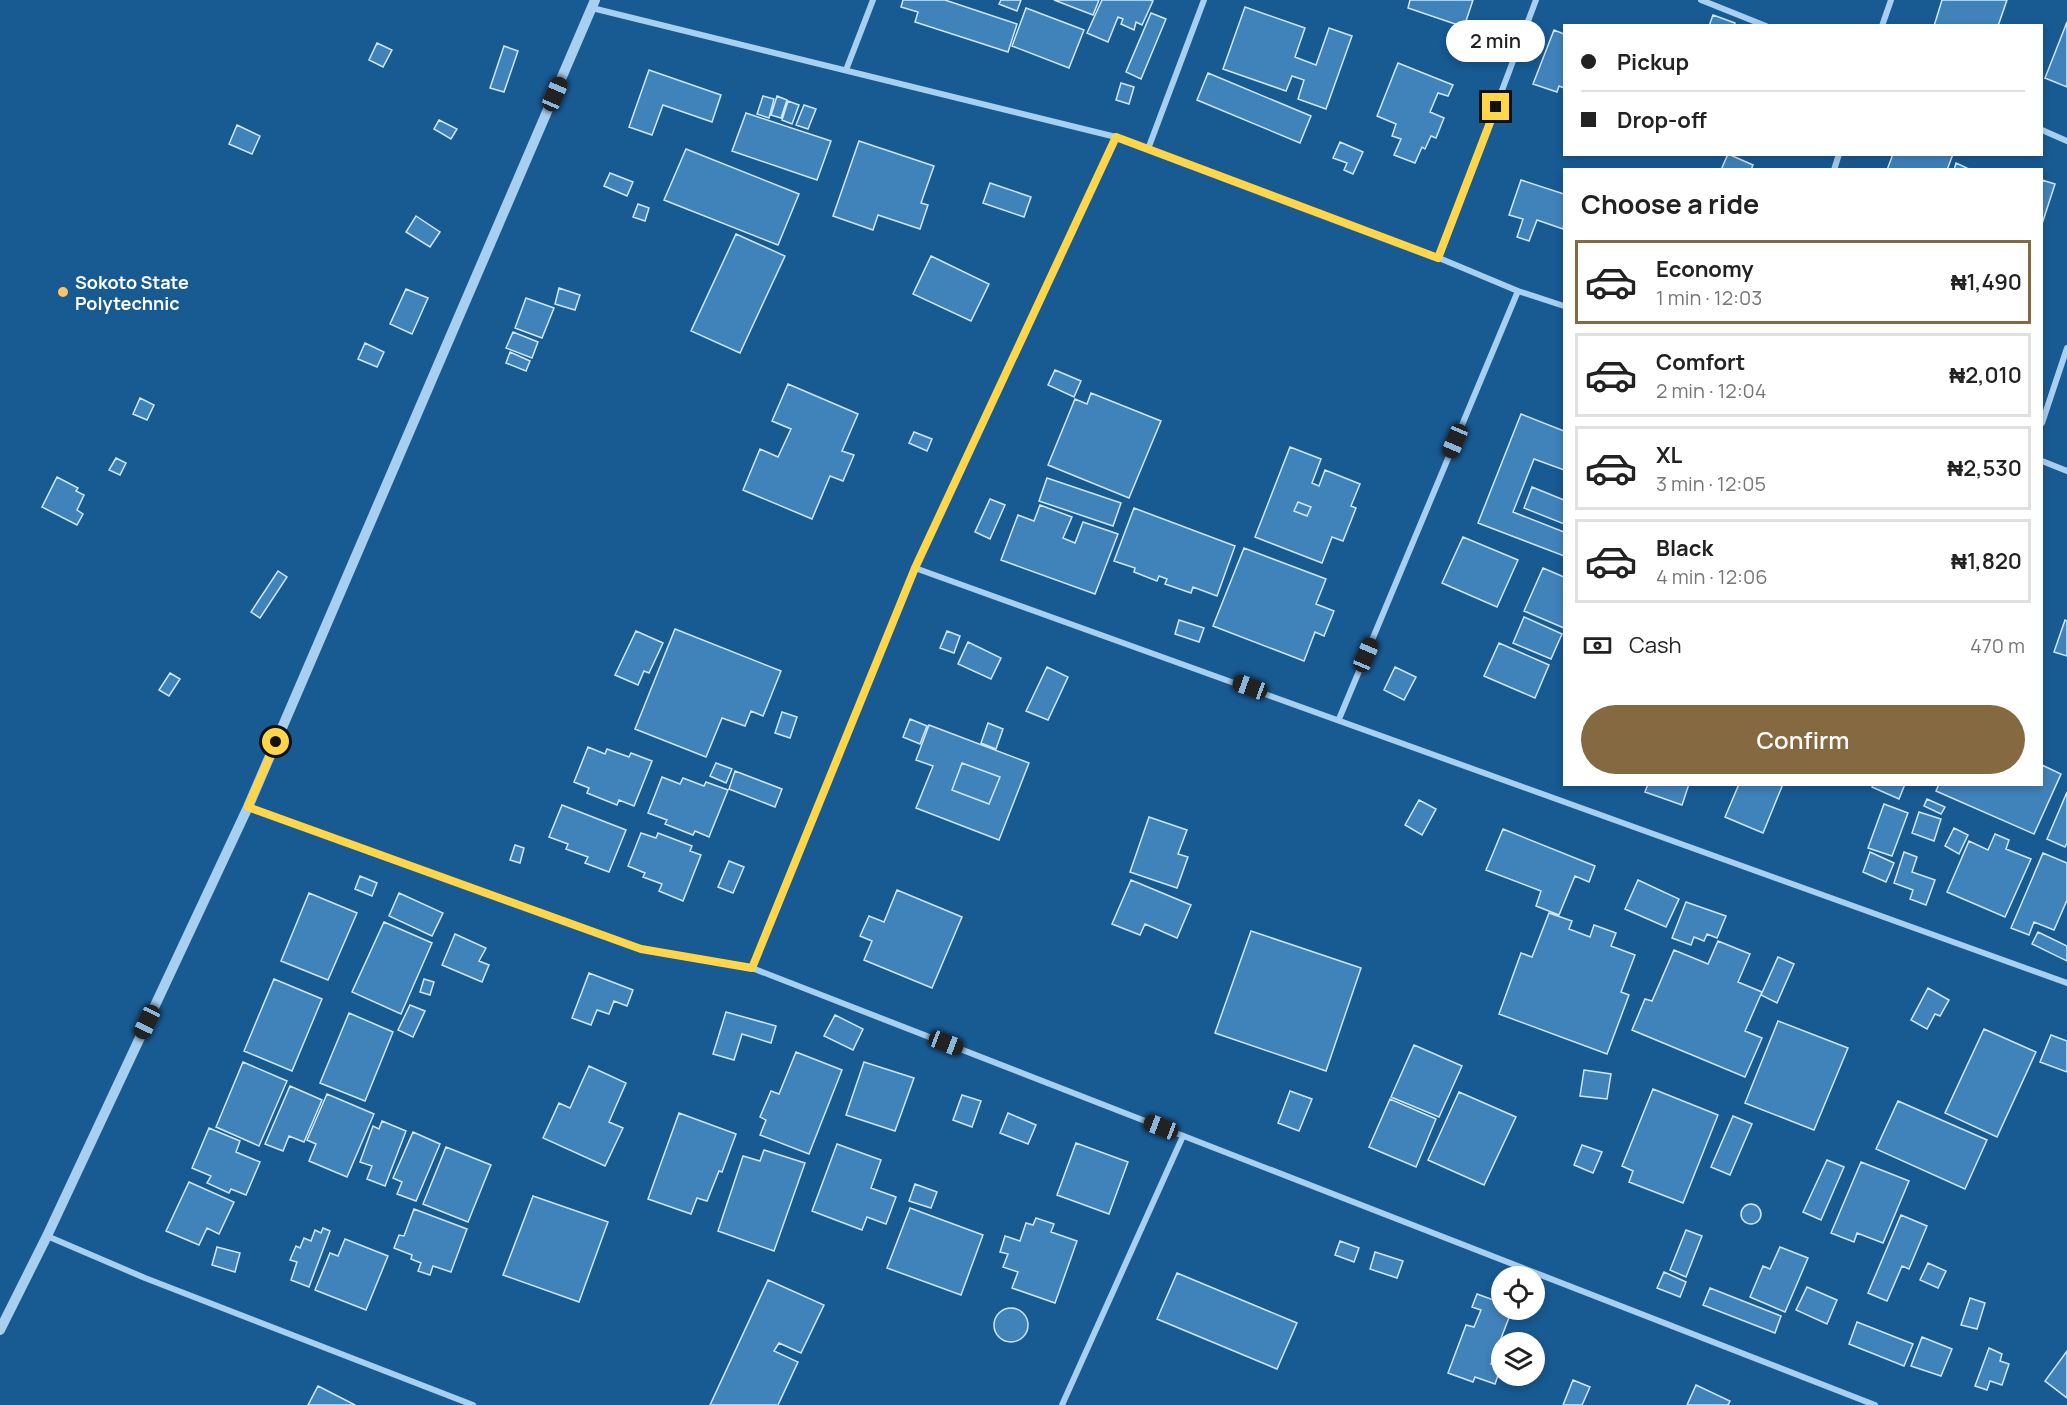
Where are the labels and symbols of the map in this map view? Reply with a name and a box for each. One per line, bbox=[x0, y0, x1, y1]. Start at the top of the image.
callout: 2 min bbox=[1446, 20, 1546, 62]
car bbox=[540, 74, 570, 114]
route end bbox=[1482, 93, 1509, 120]
place label: Sokoto State Polytechnic bbox=[75, 270, 189, 315]
marker: Sokoto State Polytechnic bbox=[56, 285, 70, 299]
car bbox=[1440, 421, 1470, 461]
car bbox=[1351, 635, 1381, 675]
car bbox=[1230, 672, 1270, 702]
route start bbox=[262, 728, 289, 755]
car bbox=[131, 1002, 163, 1042]
car bbox=[926, 1028, 966, 1058]
car bbox=[1141, 1112, 1181, 1142]

